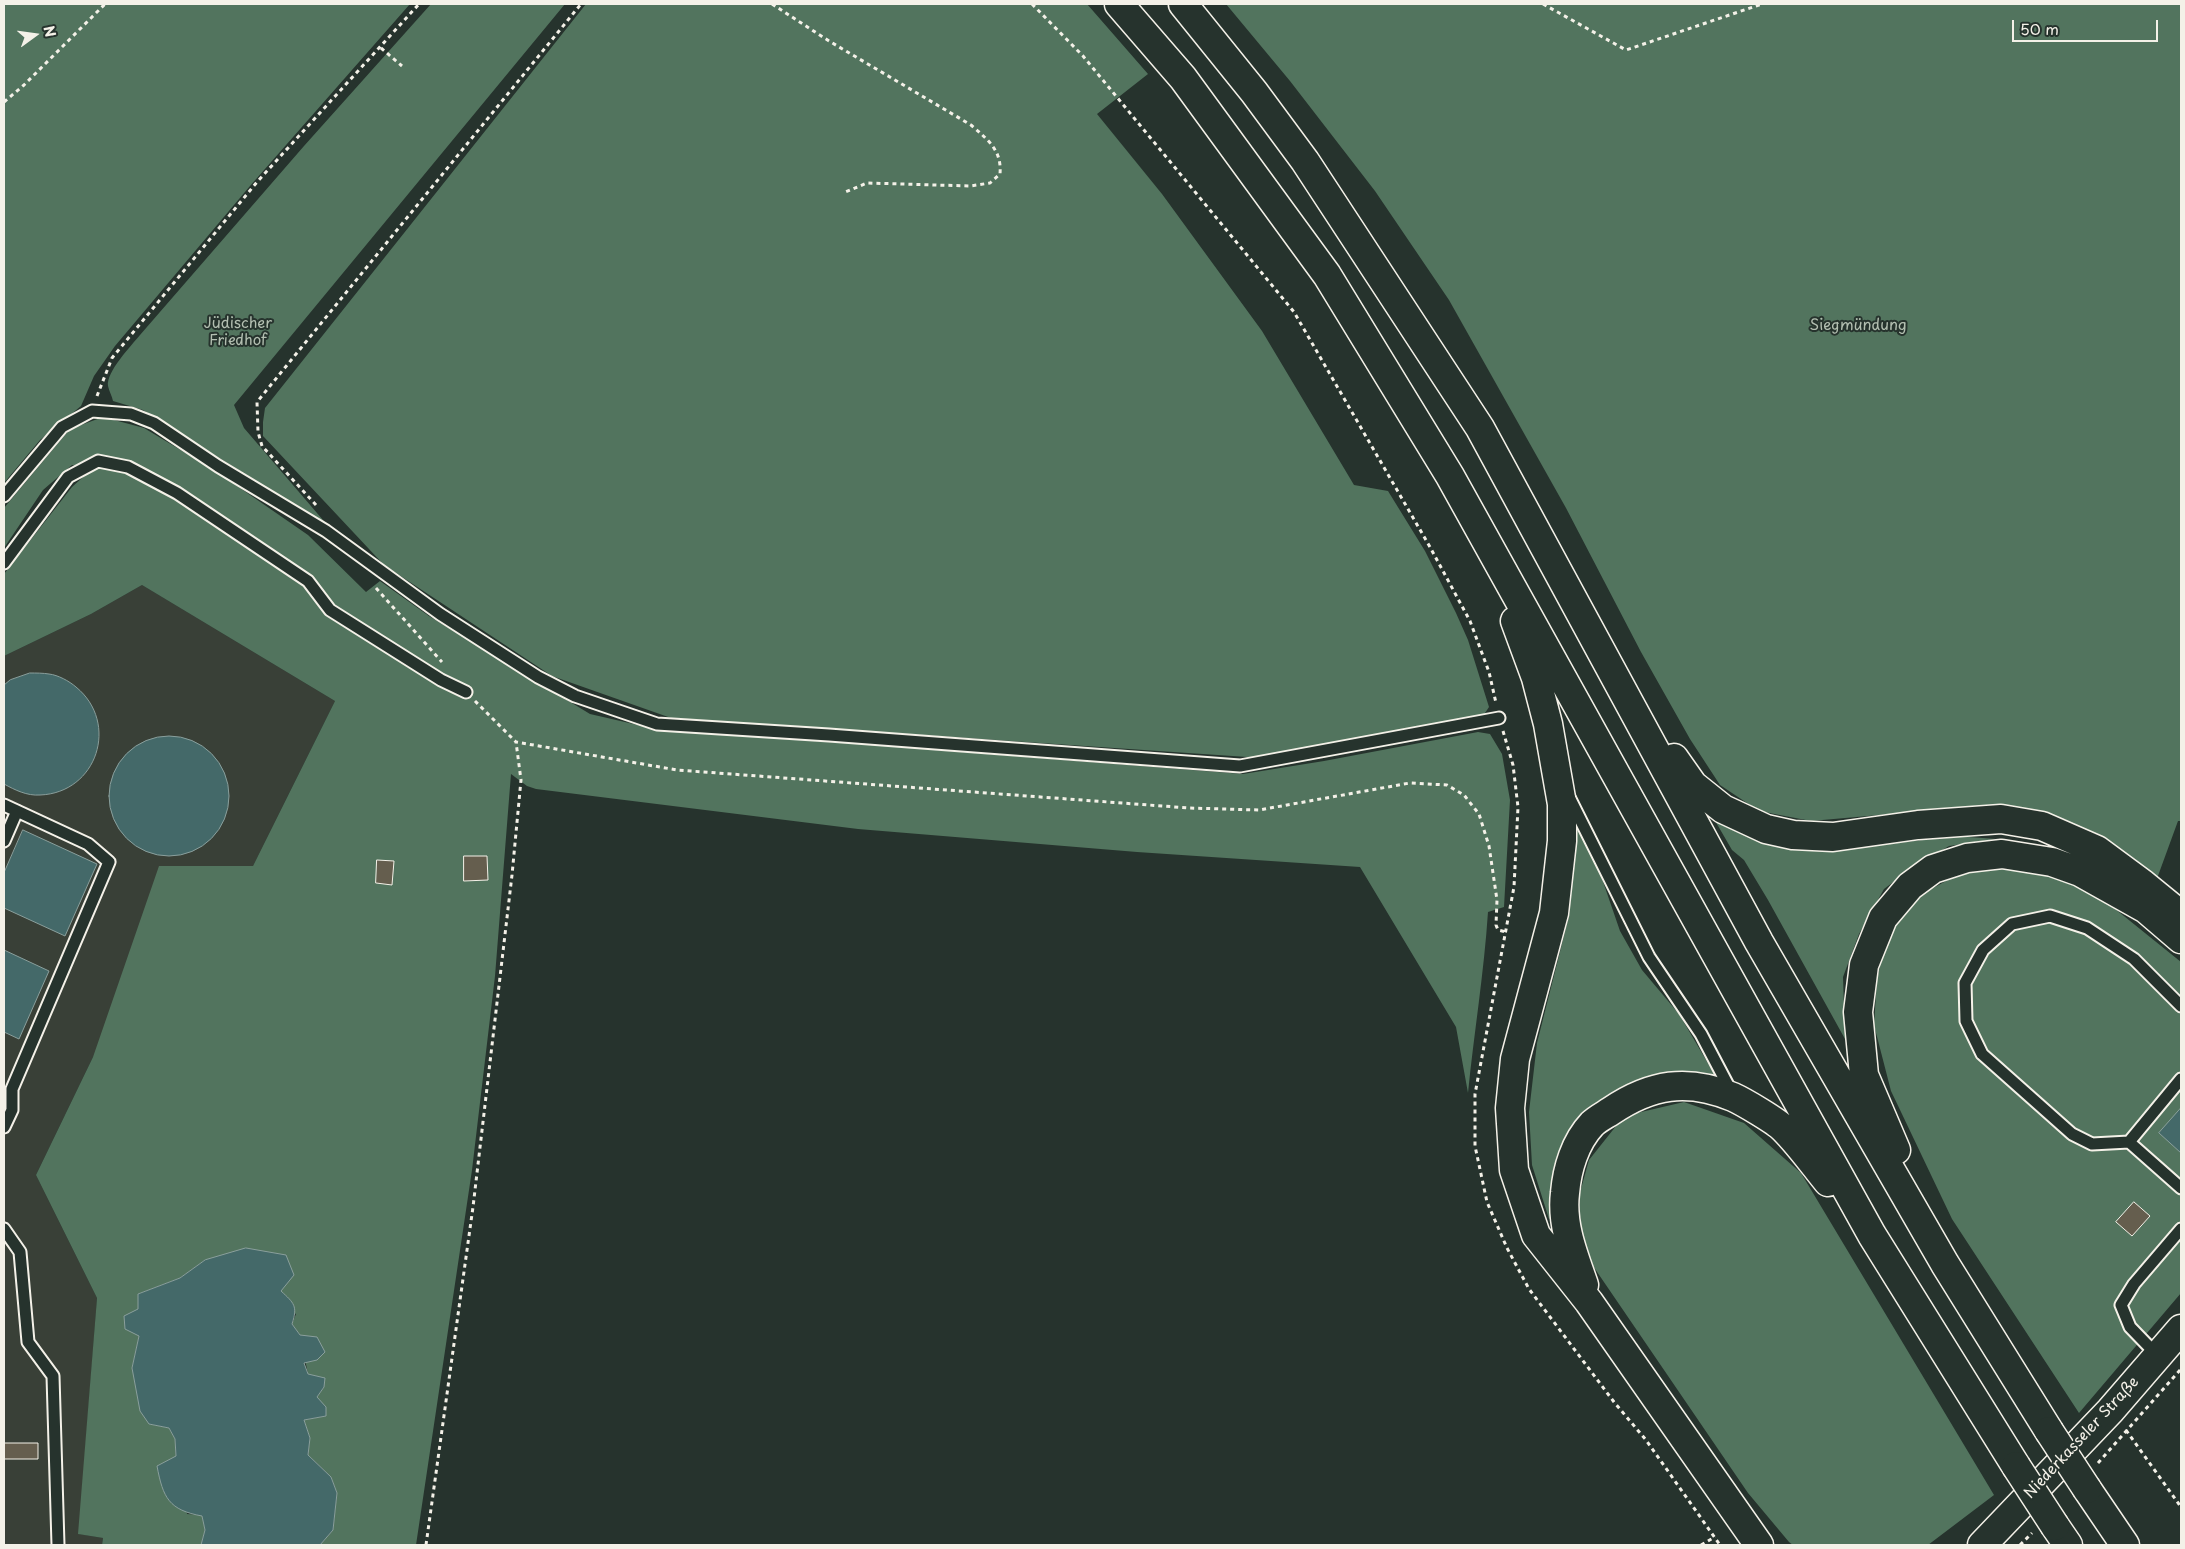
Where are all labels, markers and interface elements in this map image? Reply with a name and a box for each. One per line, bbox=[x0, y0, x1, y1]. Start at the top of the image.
north arrow bbox=[10, 10, 60, 60]
scale bar bbox=[2015, 10, 2161, 42]
text: 50 m bbox=[2020, 17, 2059, 40]
text: N bbox=[39, 23, 62, 39]
park label: Jüdischer Friedhof bbox=[204, 315, 272, 350]
park label: Siegmündung bbox=[1809, 317, 1907, 335]
street label: Niederkasseler Straße bbox=[2021, 1373, 2143, 1503]

